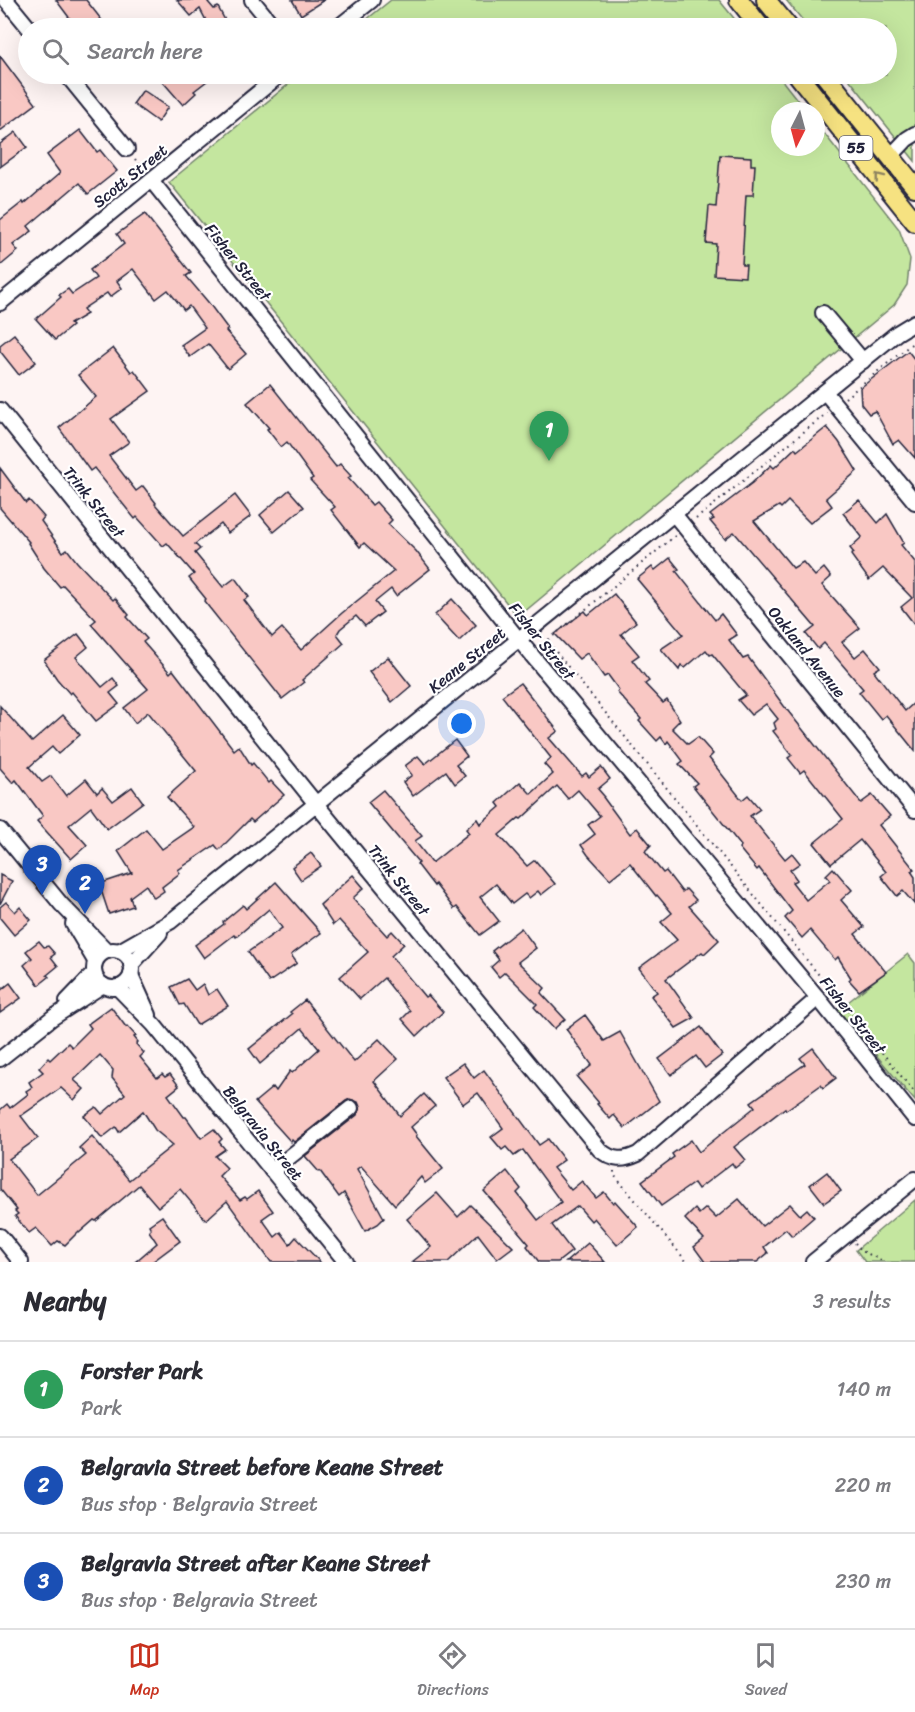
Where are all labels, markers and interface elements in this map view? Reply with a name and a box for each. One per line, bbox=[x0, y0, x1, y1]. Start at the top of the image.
search box bbox=[18, 18, 897, 84]
text: Search here bbox=[87, 32, 203, 71]
icon: search bbox=[39, 35, 72, 68]
north arrow bbox=[771, 102, 825, 156]
street label: Scott Street bbox=[86, 136, 174, 216]
road number: 55 bbox=[840, 136, 872, 160]
one-way arrow bbox=[875, 172, 886, 183]
street label: Fisher Street bbox=[197, 216, 279, 308]
pin: 1 bbox=[530, 412, 568, 461]
street label: Trink Street bbox=[56, 459, 133, 545]
street label: Fisher Street bbox=[501, 595, 583, 687]
street label: Oakland Avenue bbox=[761, 599, 853, 705]
street label: Keane Street bbox=[422, 619, 512, 701]
your location bbox=[447, 709, 476, 738]
street label: Trink Street bbox=[361, 837, 438, 923]
pin: 3 bbox=[22, 846, 62, 895]
pin: 2 bbox=[66, 864, 104, 914]
street label: Fisher Street bbox=[812, 969, 894, 1061]
street label: Belgravia Street bbox=[215, 1079, 311, 1187]
text: Nearby bbox=[24, 1278, 106, 1324]
text: 3 results bbox=[813, 1284, 891, 1319]
text: Forster Park bbox=[81, 1352, 203, 1391]
text: 1 bbox=[39, 1372, 48, 1407]
text: 140 m bbox=[837, 1372, 891, 1407]
text: Park bbox=[81, 1391, 122, 1426]
text: Belgravia Street before Keane Street bbox=[81, 1448, 443, 1487]
text: 2 bbox=[38, 1468, 49, 1503]
text: 220 m bbox=[835, 1468, 891, 1503]
text: Bus stop · Belgravia Street bbox=[81, 1487, 318, 1522]
text: Belgravia Street after Keane Street bbox=[81, 1544, 429, 1583]
text: 3 bbox=[38, 1564, 49, 1599]
text: 230 m bbox=[835, 1564, 891, 1599]
text: Bus stop · Belgravia Street bbox=[81, 1583, 318, 1618]
tab: Map bbox=[128, 1639, 161, 1704]
tab: Directions bbox=[417, 1639, 489, 1704]
tab: Saved bbox=[745, 1639, 787, 1704]

